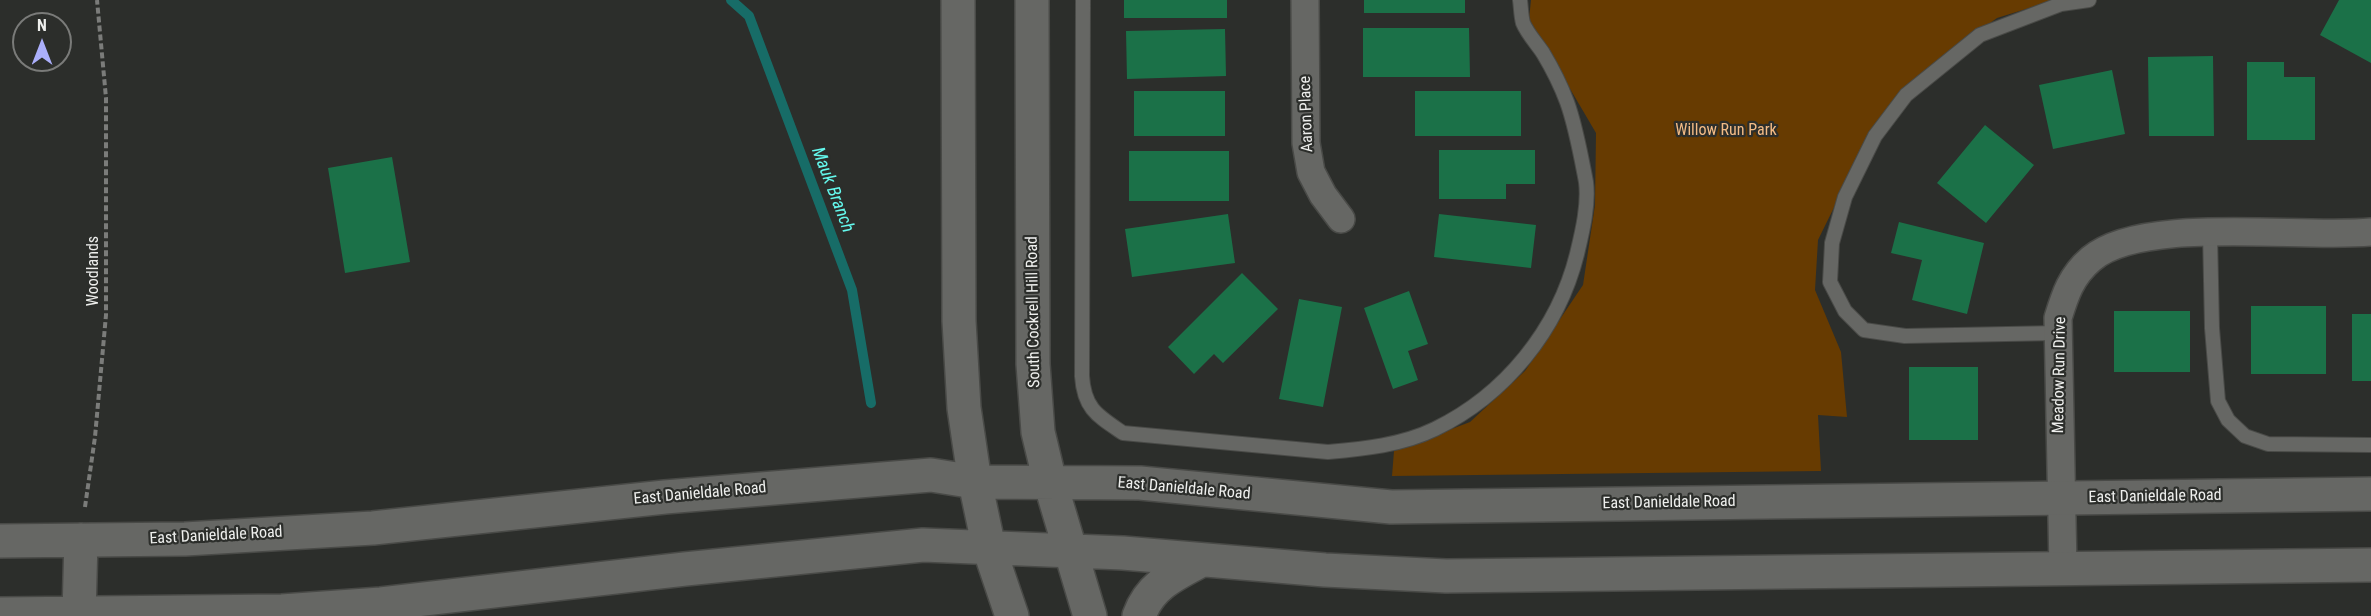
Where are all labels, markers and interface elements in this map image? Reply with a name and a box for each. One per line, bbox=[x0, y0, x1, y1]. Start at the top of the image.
north arrow bbox=[12, 12, 72, 72]
text: N bbox=[37, 16, 47, 35]
street label: Aaron Place bbox=[1296, 76, 1318, 152]
park label: Willow Run Park bbox=[1675, 121, 1777, 141]
water label: Mauk Branch bbox=[806, 144, 858, 236]
street label: Woodlands bbox=[84, 236, 104, 306]
street label: South Cockrell Hill Road bbox=[1023, 236, 1045, 388]
street label: Meadow Run Drive bbox=[2049, 316, 2071, 434]
street label: East Danieldale Road bbox=[1117, 474, 1251, 504]
street label: East Danieldale Road bbox=[633, 479, 767, 509]
street label: East Danieldale Road bbox=[2088, 486, 2222, 508]
street label: East Danieldale Road bbox=[1602, 492, 1736, 514]
street label: East Danieldale Road bbox=[149, 523, 283, 549]

